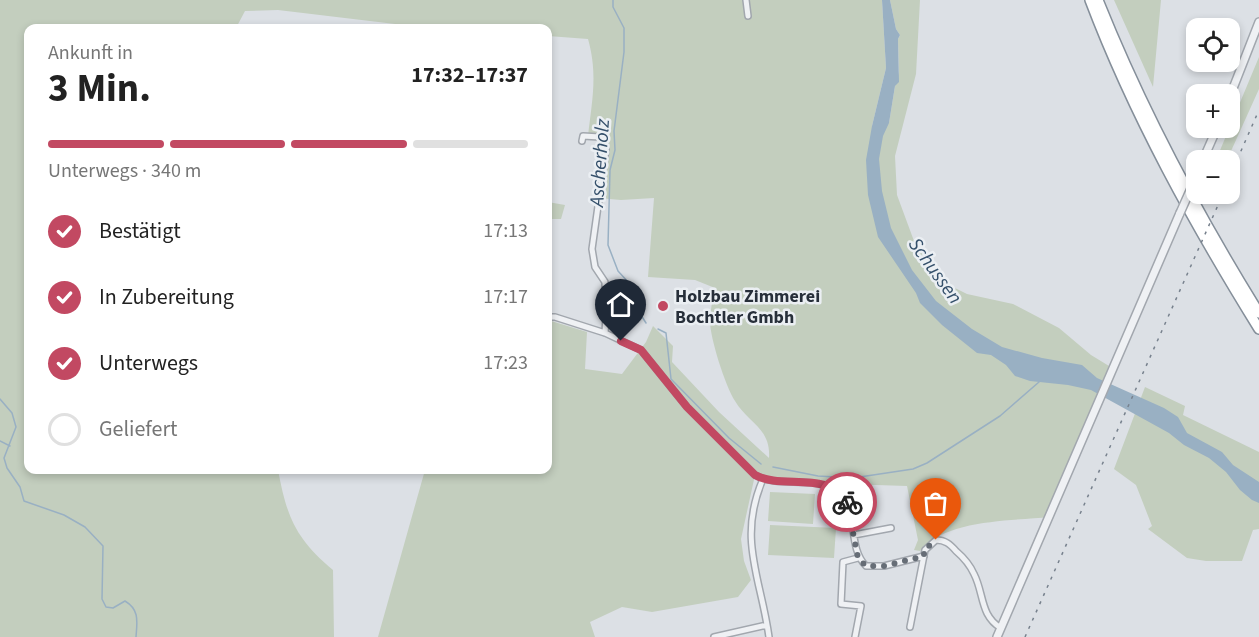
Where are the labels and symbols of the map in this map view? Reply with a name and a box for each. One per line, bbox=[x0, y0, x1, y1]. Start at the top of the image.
water label: Ascherholz bbox=[583, 117, 617, 210]
water label: Schussen bbox=[901, 232, 969, 310]
pin bbox=[595, 279, 646, 341]
place label: Holzbau Zimmerei Bochtler Gmbh bbox=[675, 284, 820, 330]
marker: Holzbau Zimmerei Bochtler Gmbh bbox=[656, 299, 670, 313]
courier bbox=[817, 472, 877, 532]
pin bbox=[910, 478, 961, 540]

